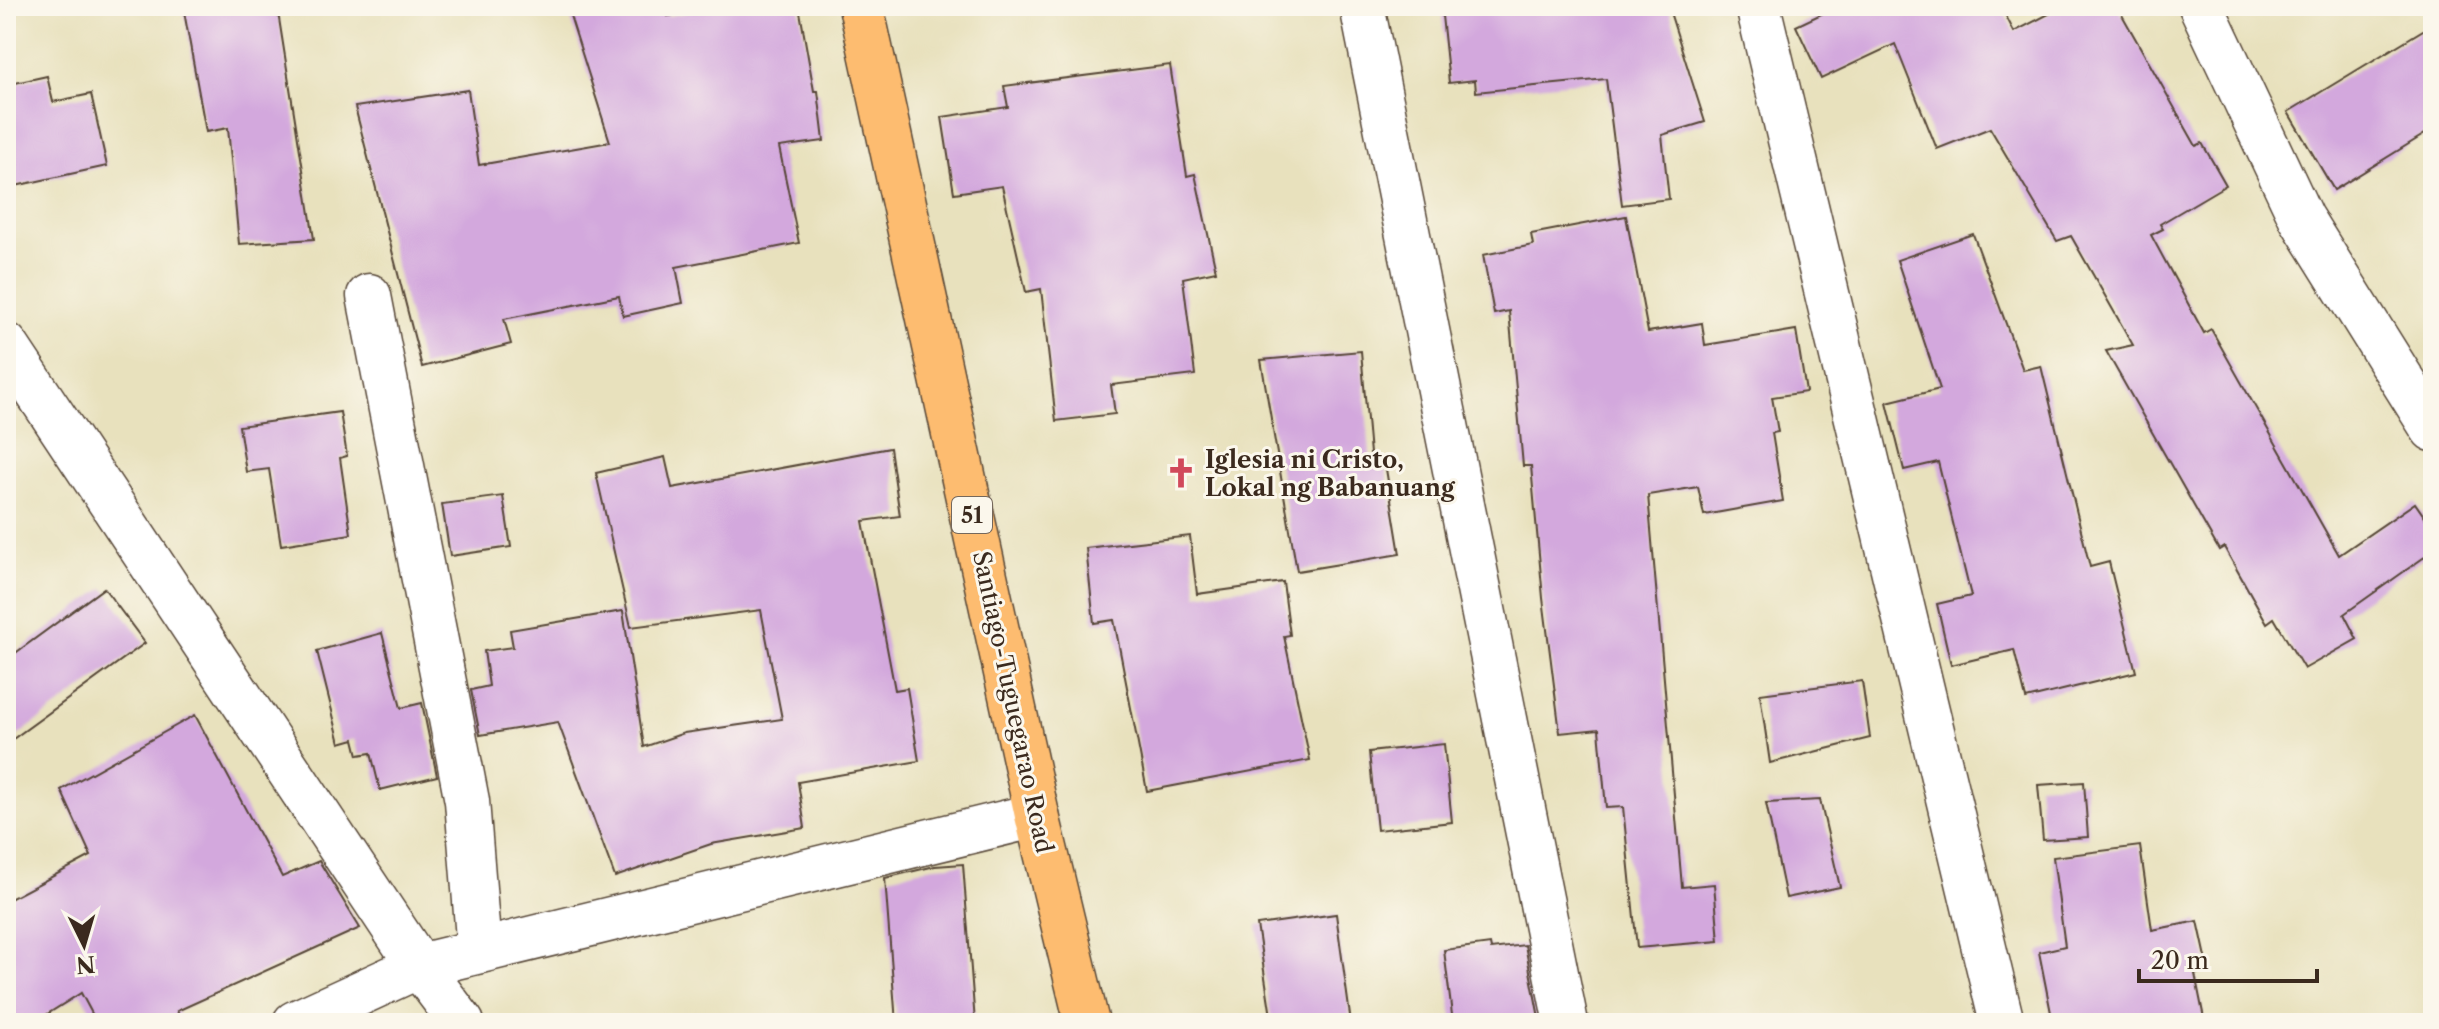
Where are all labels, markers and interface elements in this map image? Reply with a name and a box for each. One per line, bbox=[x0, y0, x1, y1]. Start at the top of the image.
place label: Iglesia ni Cristo, Lokal ng Babanuang bbox=[1205, 445, 1456, 502]
church icon: Iglesia ni Cristo, Lokal ng Babanuang bbox=[1164, 456, 1198, 490]
road number: 51 bbox=[952, 497, 992, 533]
street label: Santiago-Tuguegarao Road bbox=[967, 548, 1059, 856]
north arrow bbox=[44, 905, 124, 985]
scale bar bbox=[2139, 933, 2317, 983]
text: 20 m bbox=[2151, 946, 2209, 975]
text: N bbox=[75, 950, 96, 979]

